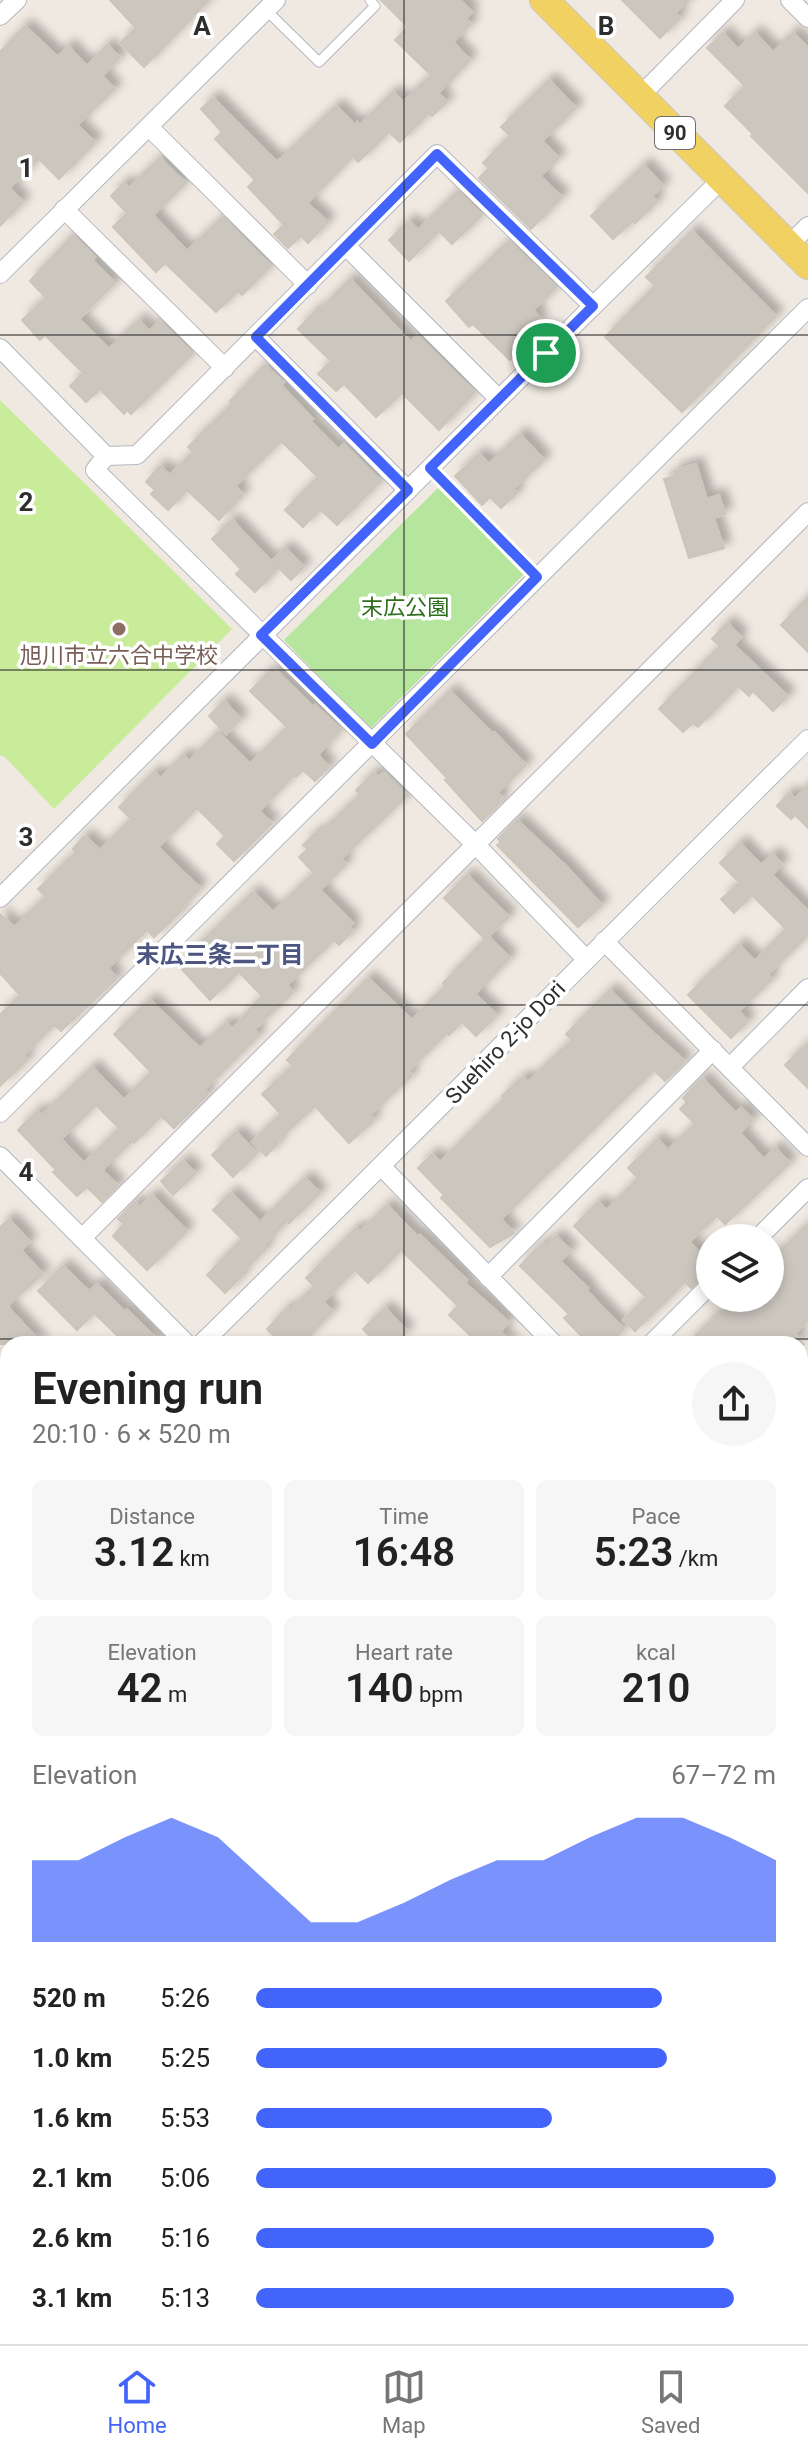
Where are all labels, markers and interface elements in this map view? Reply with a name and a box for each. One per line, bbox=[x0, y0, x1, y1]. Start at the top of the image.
text: A bbox=[193, 11, 211, 41]
text: B bbox=[598, 11, 614, 41]
road number: 90 bbox=[655, 117, 695, 149]
text: 1 bbox=[19, 153, 33, 183]
pin bbox=[512, 319, 580, 387]
icon: arrive bbox=[524, 331, 568, 375]
text: 2 bbox=[19, 487, 33, 517]
park label: 末広公園 bbox=[361, 595, 449, 620]
marker: 旭川市立六合中学校 bbox=[110, 620, 128, 638]
place label: 旭川市立六合中学校 bbox=[20, 643, 218, 668]
text: 3 bbox=[19, 822, 33, 852]
district label: 末広三条二丁目 bbox=[136, 941, 304, 969]
street label: Suehiro 2-jo Dori bbox=[440, 976, 570, 1109]
text: 4 bbox=[19, 1157, 34, 1187]
map controls bbox=[696, 1224, 784, 1312]
button: layers bbox=[696, 1224, 784, 1312]
button: share bbox=[692, 1362, 776, 1446]
text: Evening run bbox=[32, 1363, 263, 1415]
text: 20:10 · 6 × 520 m bbox=[32, 1419, 231, 1449]
text: Distance bbox=[109, 1504, 195, 1529]
text: Time bbox=[379, 1504, 429, 1529]
text: Pace bbox=[632, 1504, 680, 1529]
text: 3.12 bbox=[94, 1529, 174, 1576]
text: 16:48 bbox=[353, 1529, 455, 1576]
text: 5:23 bbox=[594, 1529, 673, 1576]
text: km bbox=[174, 1546, 210, 1571]
text: /km bbox=[673, 1546, 718, 1571]
text: Elevation bbox=[107, 1640, 197, 1665]
text: Heart rate bbox=[355, 1640, 453, 1665]
text: kcal bbox=[636, 1640, 676, 1665]
text: 42 bbox=[117, 1665, 162, 1712]
text: 140 bbox=[345, 1665, 414, 1712]
text: 210 bbox=[622, 1665, 690, 1712]
text: m bbox=[162, 1682, 187, 1707]
text: bpm bbox=[414, 1682, 463, 1707]
text: Elevation bbox=[32, 1760, 137, 1790]
text: 67–72 m bbox=[671, 1760, 776, 1790]
text: 520 m bbox=[32, 1983, 106, 2013]
text: 5:26 bbox=[160, 1983, 210, 2013]
text: 1.0 km bbox=[32, 2043, 112, 2073]
text: 5:25 bbox=[160, 2043, 210, 2073]
text: 1.6 km bbox=[32, 2103, 112, 2133]
text: 5:53 bbox=[160, 2103, 210, 2133]
text: 2.1 km bbox=[32, 2163, 112, 2193]
text: 5:06 bbox=[160, 2163, 210, 2193]
text: 2.6 km bbox=[32, 2223, 112, 2253]
text: 5:16 bbox=[160, 2223, 210, 2253]
text: 3.1 km bbox=[32, 2283, 112, 2313]
text: 5:13 bbox=[160, 2283, 210, 2313]
tab: Home bbox=[108, 2365, 167, 2438]
tab: Map bbox=[382, 2365, 426, 2438]
tab: Saved bbox=[641, 2365, 700, 2438]

